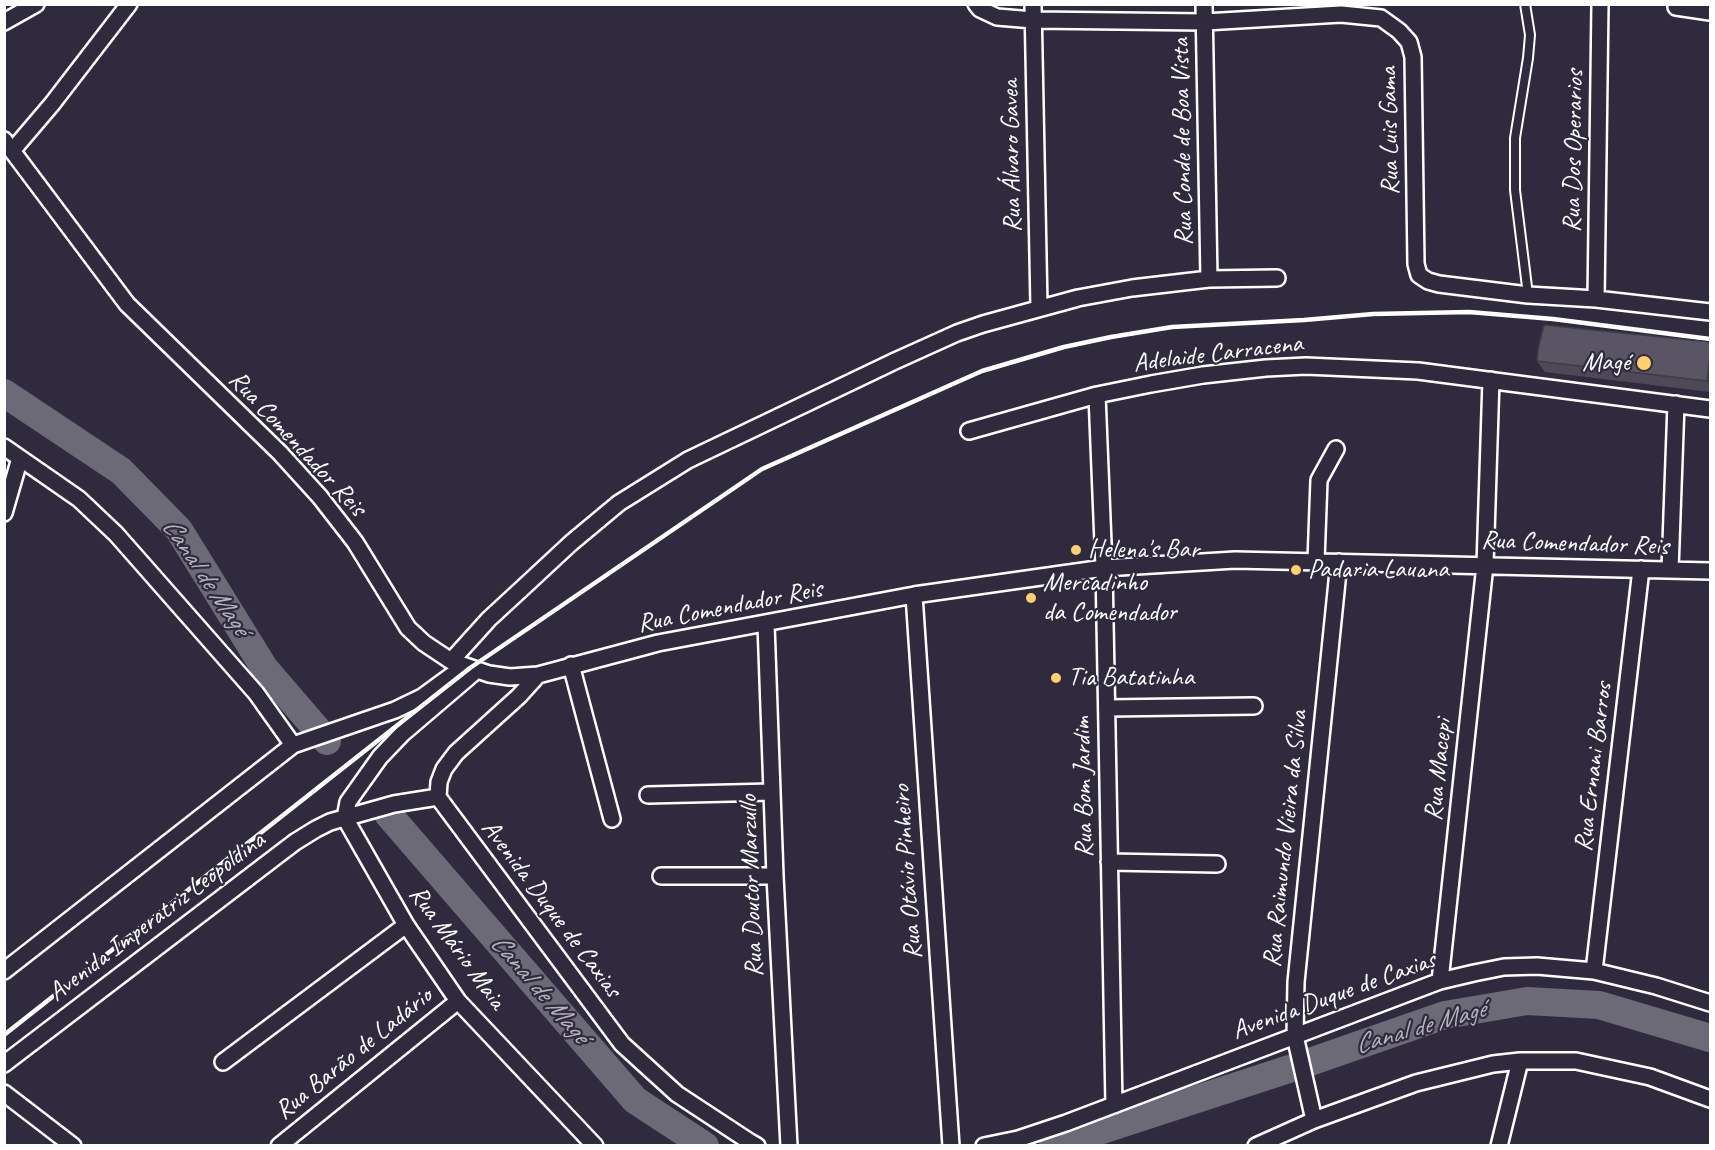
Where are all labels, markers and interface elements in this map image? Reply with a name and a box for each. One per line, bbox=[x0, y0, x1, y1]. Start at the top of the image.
street label: Rua Conde de Boa Vista bbox=[1166, 38, 1200, 246]
street label: Rua Luis Gama bbox=[1373, 67, 1407, 195]
street label: Rua Dos Operarios bbox=[1557, 69, 1591, 233]
street label: Rua Álvaro Gavea bbox=[995, 79, 1029, 233]
street label: Adelaide Carracena bbox=[1132, 328, 1304, 380]
place label: Magé bbox=[1582, 347, 1630, 379]
marker: Magé bbox=[1635, 354, 1653, 372]
street label: Rua Comendador Reis bbox=[222, 365, 372, 523]
water label: Canal de Magé bbox=[154, 512, 256, 642]
street label: Rua Comendador Reis bbox=[1481, 525, 1669, 563]
place label: Helena's Bar bbox=[1088, 534, 1199, 566]
marker: Helena's Bar bbox=[1069, 543, 1083, 557]
place label: Padaria Lauana bbox=[1308, 554, 1449, 586]
marker: Padaria Lauana bbox=[1289, 563, 1303, 577]
place label: Mercadinho da Comendador bbox=[1043, 567, 1177, 628]
street label: Rua Comendador Reis bbox=[635, 574, 825, 640]
marker: Mercadinho da Comendador bbox=[1024, 591, 1038, 605]
place label: Tia Batatinha bbox=[1068, 662, 1194, 694]
marker: Tia Batatinha bbox=[1049, 671, 1063, 685]
street label: Rua Ernani Barros bbox=[1568, 681, 1620, 853]
street label: Rua Raimundo Vieira da Silva bbox=[1257, 709, 1315, 969]
street label: Rua Bom Jardim bbox=[1067, 716, 1101, 858]
street label: Rua Macepi bbox=[1418, 718, 1460, 822]
street label: Rua Otávio Pinheiro bbox=[886, 784, 930, 960]
street label: Rua Doutor Marzullo bbox=[733, 794, 771, 978]
street label: Avenida Duque de Caxias bbox=[474, 814, 628, 1004]
street label: Avenida Imperatriz Leopoldina bbox=[42, 825, 272, 1009]
street label: Rua Mário Maia bbox=[402, 880, 512, 1016]
water label: Canal de Magé bbox=[483, 928, 595, 1050]
street label: Avenida Duque de Caxias bbox=[1228, 945, 1440, 1047]
street label: Rua Barão de Ladário bbox=[269, 981, 439, 1127]
water label: Canal de Magé bbox=[1351, 994, 1489, 1062]

